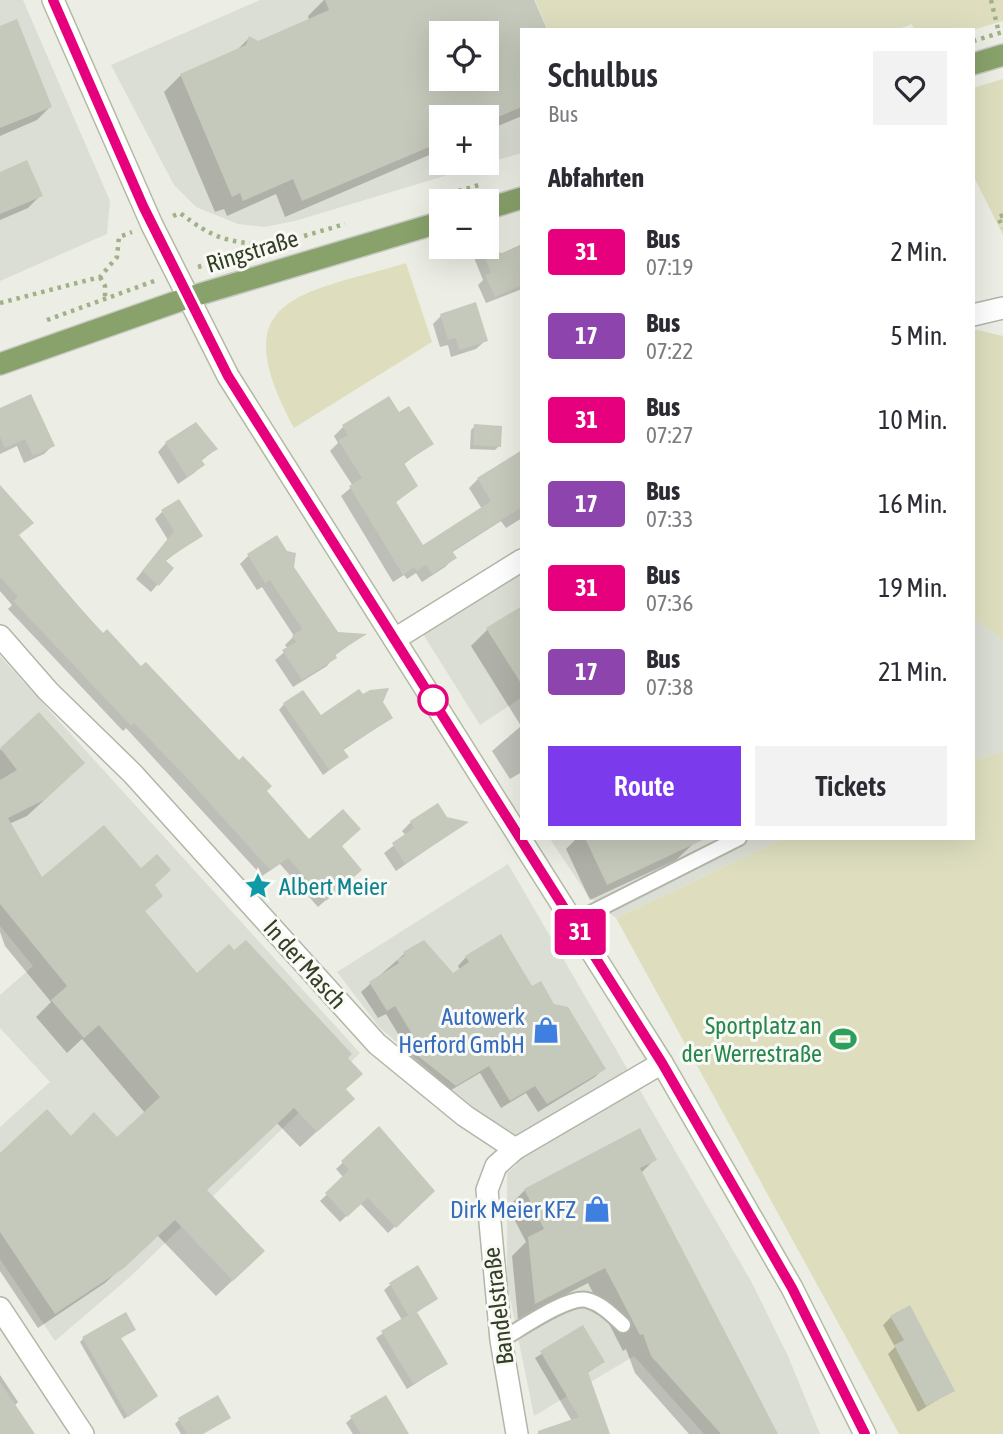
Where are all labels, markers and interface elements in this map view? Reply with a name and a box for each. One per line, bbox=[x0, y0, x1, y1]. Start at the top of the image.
map controls bbox=[429, 21, 499, 259]
button: locate bbox=[429, 21, 499, 91]
button: heart bbox=[873, 51, 947, 125]
text: Schulbus bbox=[548, 56, 658, 94]
text: Bus bbox=[548, 101, 578, 127]
button: + bbox=[429, 105, 499, 175]
text: Abfahrten bbox=[548, 163, 644, 193]
button: − bbox=[429, 189, 499, 259]
street label: Ringstraße bbox=[203, 224, 301, 278]
text: Bus bbox=[646, 224, 680, 254]
text: 2 Min. bbox=[891, 237, 947, 267]
text: 31 bbox=[575, 238, 598, 265]
text: 07:19 bbox=[646, 254, 693, 280]
text: Bus bbox=[646, 308, 680, 338]
text: 5 Min. bbox=[891, 321, 947, 351]
text: 17 bbox=[575, 322, 598, 349]
text: 07:22 bbox=[646, 338, 693, 364]
text: Bus bbox=[646, 392, 680, 422]
text: 10 Min. bbox=[878, 405, 947, 435]
text: 31 bbox=[575, 406, 598, 433]
text: 07:27 bbox=[646, 422, 693, 448]
text: Bus bbox=[646, 476, 680, 506]
text: 16 Min. bbox=[878, 489, 947, 519]
text: 17 bbox=[575, 490, 598, 517]
text: 07:33 bbox=[646, 506, 693, 532]
text: Bus bbox=[646, 560, 680, 590]
text: 19 Min. bbox=[878, 573, 947, 603]
text: 31 bbox=[575, 574, 598, 601]
text: 07:36 bbox=[646, 590, 693, 616]
text: Bus bbox=[646, 644, 680, 674]
text: 21 Min. bbox=[878, 657, 947, 687]
text: 17 bbox=[575, 658, 598, 685]
text: 07:38 bbox=[646, 674, 693, 700]
unlabelled marker bbox=[418, 685, 448, 715]
button: Route bbox=[548, 746, 741, 826]
button: Tickets bbox=[755, 746, 947, 826]
place icon: Albert Meier bbox=[243, 871, 273, 901]
place label: Albert Meier bbox=[279, 873, 388, 900]
line badge: 31 bbox=[548, 909, 612, 955]
street label: In der Masch bbox=[258, 914, 352, 1014]
text: 31 bbox=[569, 918, 591, 945]
place label: Autowerk Herford GmbH bbox=[398, 1003, 525, 1058]
place label: Sportplatz an der Werrestraße bbox=[681, 1012, 822, 1067]
shop icon: Autowerk Herford GmbH bbox=[531, 1015, 561, 1045]
sports icon: Sportplatz an der Werrestraße bbox=[828, 1024, 858, 1054]
shop icon: Dirk Meier KFZ bbox=[582, 1194, 612, 1224]
place label: Dirk Meier KFZ bbox=[450, 1196, 576, 1223]
street label: Bandelstraße bbox=[477, 1246, 519, 1366]

